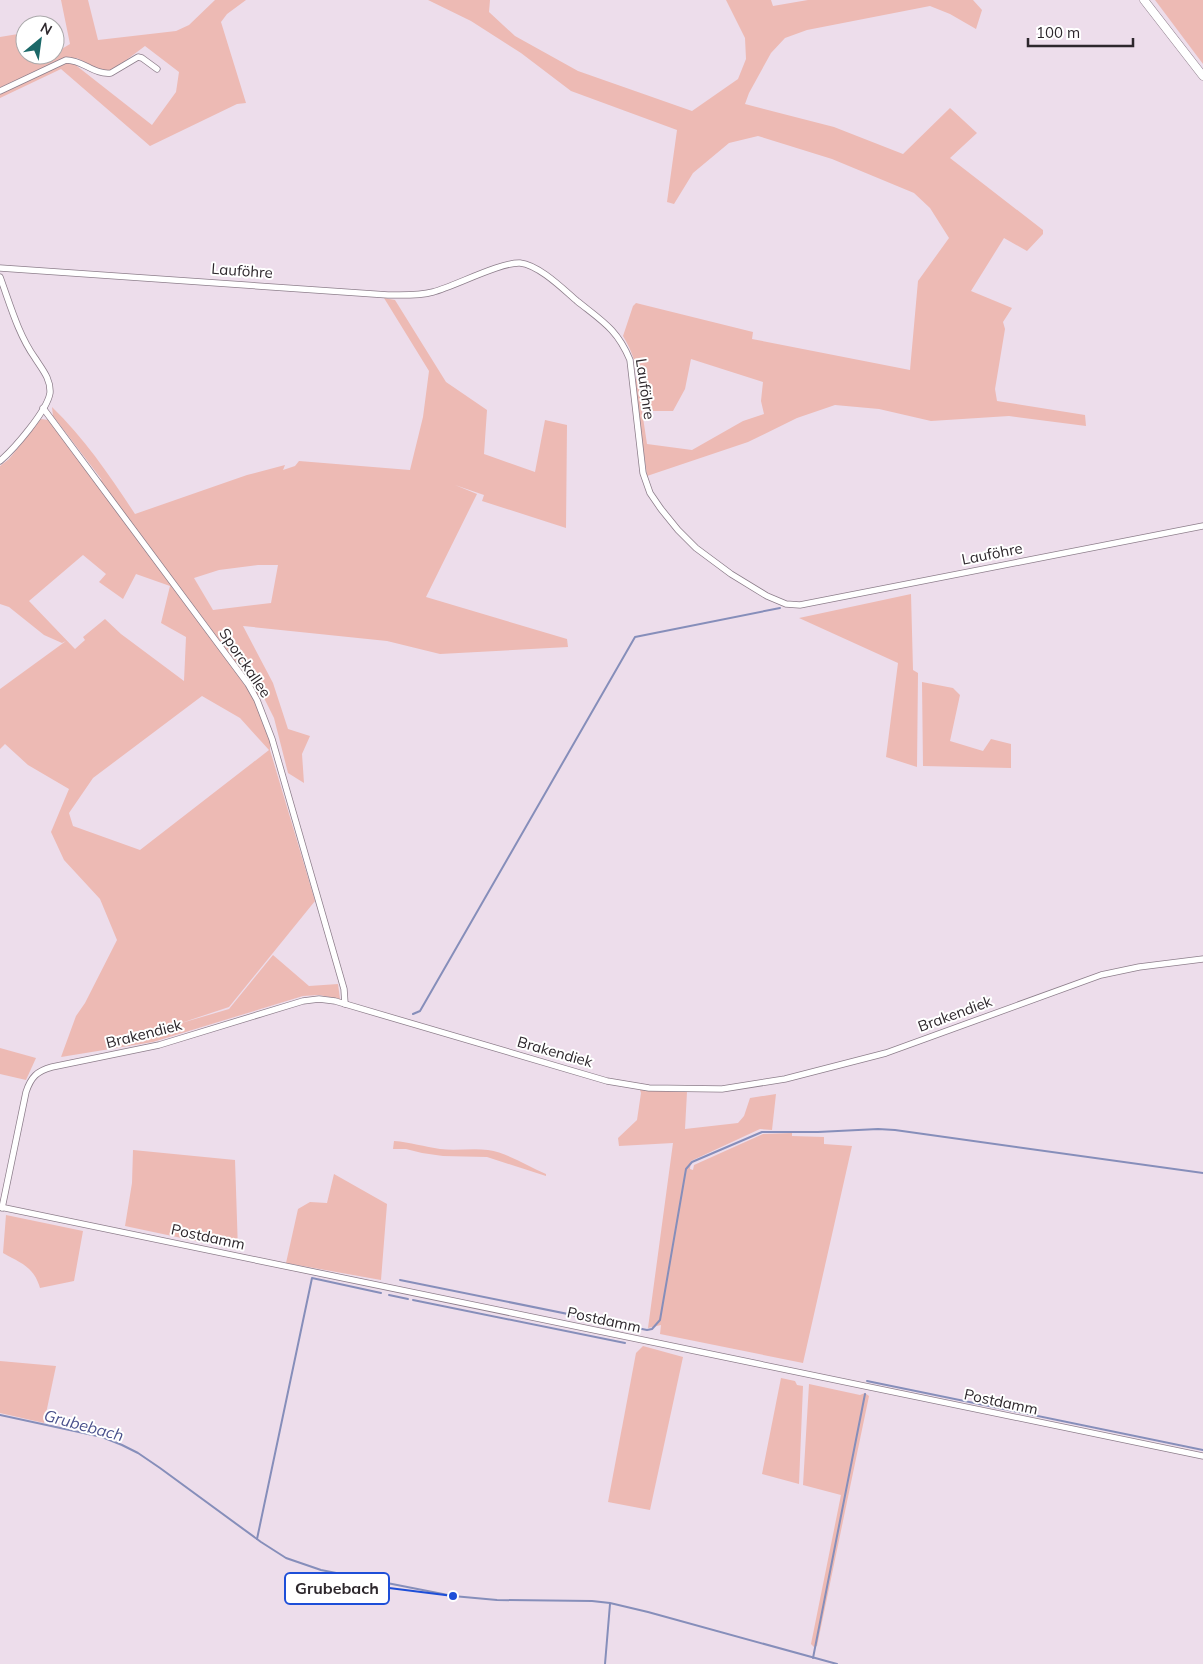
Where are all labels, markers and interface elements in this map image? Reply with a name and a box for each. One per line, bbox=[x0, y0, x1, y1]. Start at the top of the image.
north arrow bbox=[15, 15, 65, 65]
scale bar bbox=[1028, 15, 1133, 47]
text: N bbox=[37, 18, 55, 39]
text: 100 m bbox=[1036, 23, 1080, 42]
street label: Lauföhre bbox=[211, 259, 273, 282]
street label: Lauföhre bbox=[632, 357, 659, 421]
street label: Lauföhre bbox=[960, 538, 1024, 569]
street label: Sporckallee bbox=[215, 624, 276, 701]
street label: Brakendiek bbox=[915, 991, 995, 1036]
street label: Brakendiek bbox=[104, 1015, 184, 1052]
street label: Brakendiek bbox=[515, 1032, 595, 1071]
street label: Postdamm bbox=[170, 1219, 247, 1254]
street label: Postdamm bbox=[566, 1302, 643, 1337]
street label: Postdamm bbox=[963, 1384, 1040, 1419]
water label: Grubebach bbox=[42, 1405, 126, 1445]
callout: Grubebach bbox=[285, 1573, 389, 1604]
text: Grubebach bbox=[295, 1578, 379, 1598]

